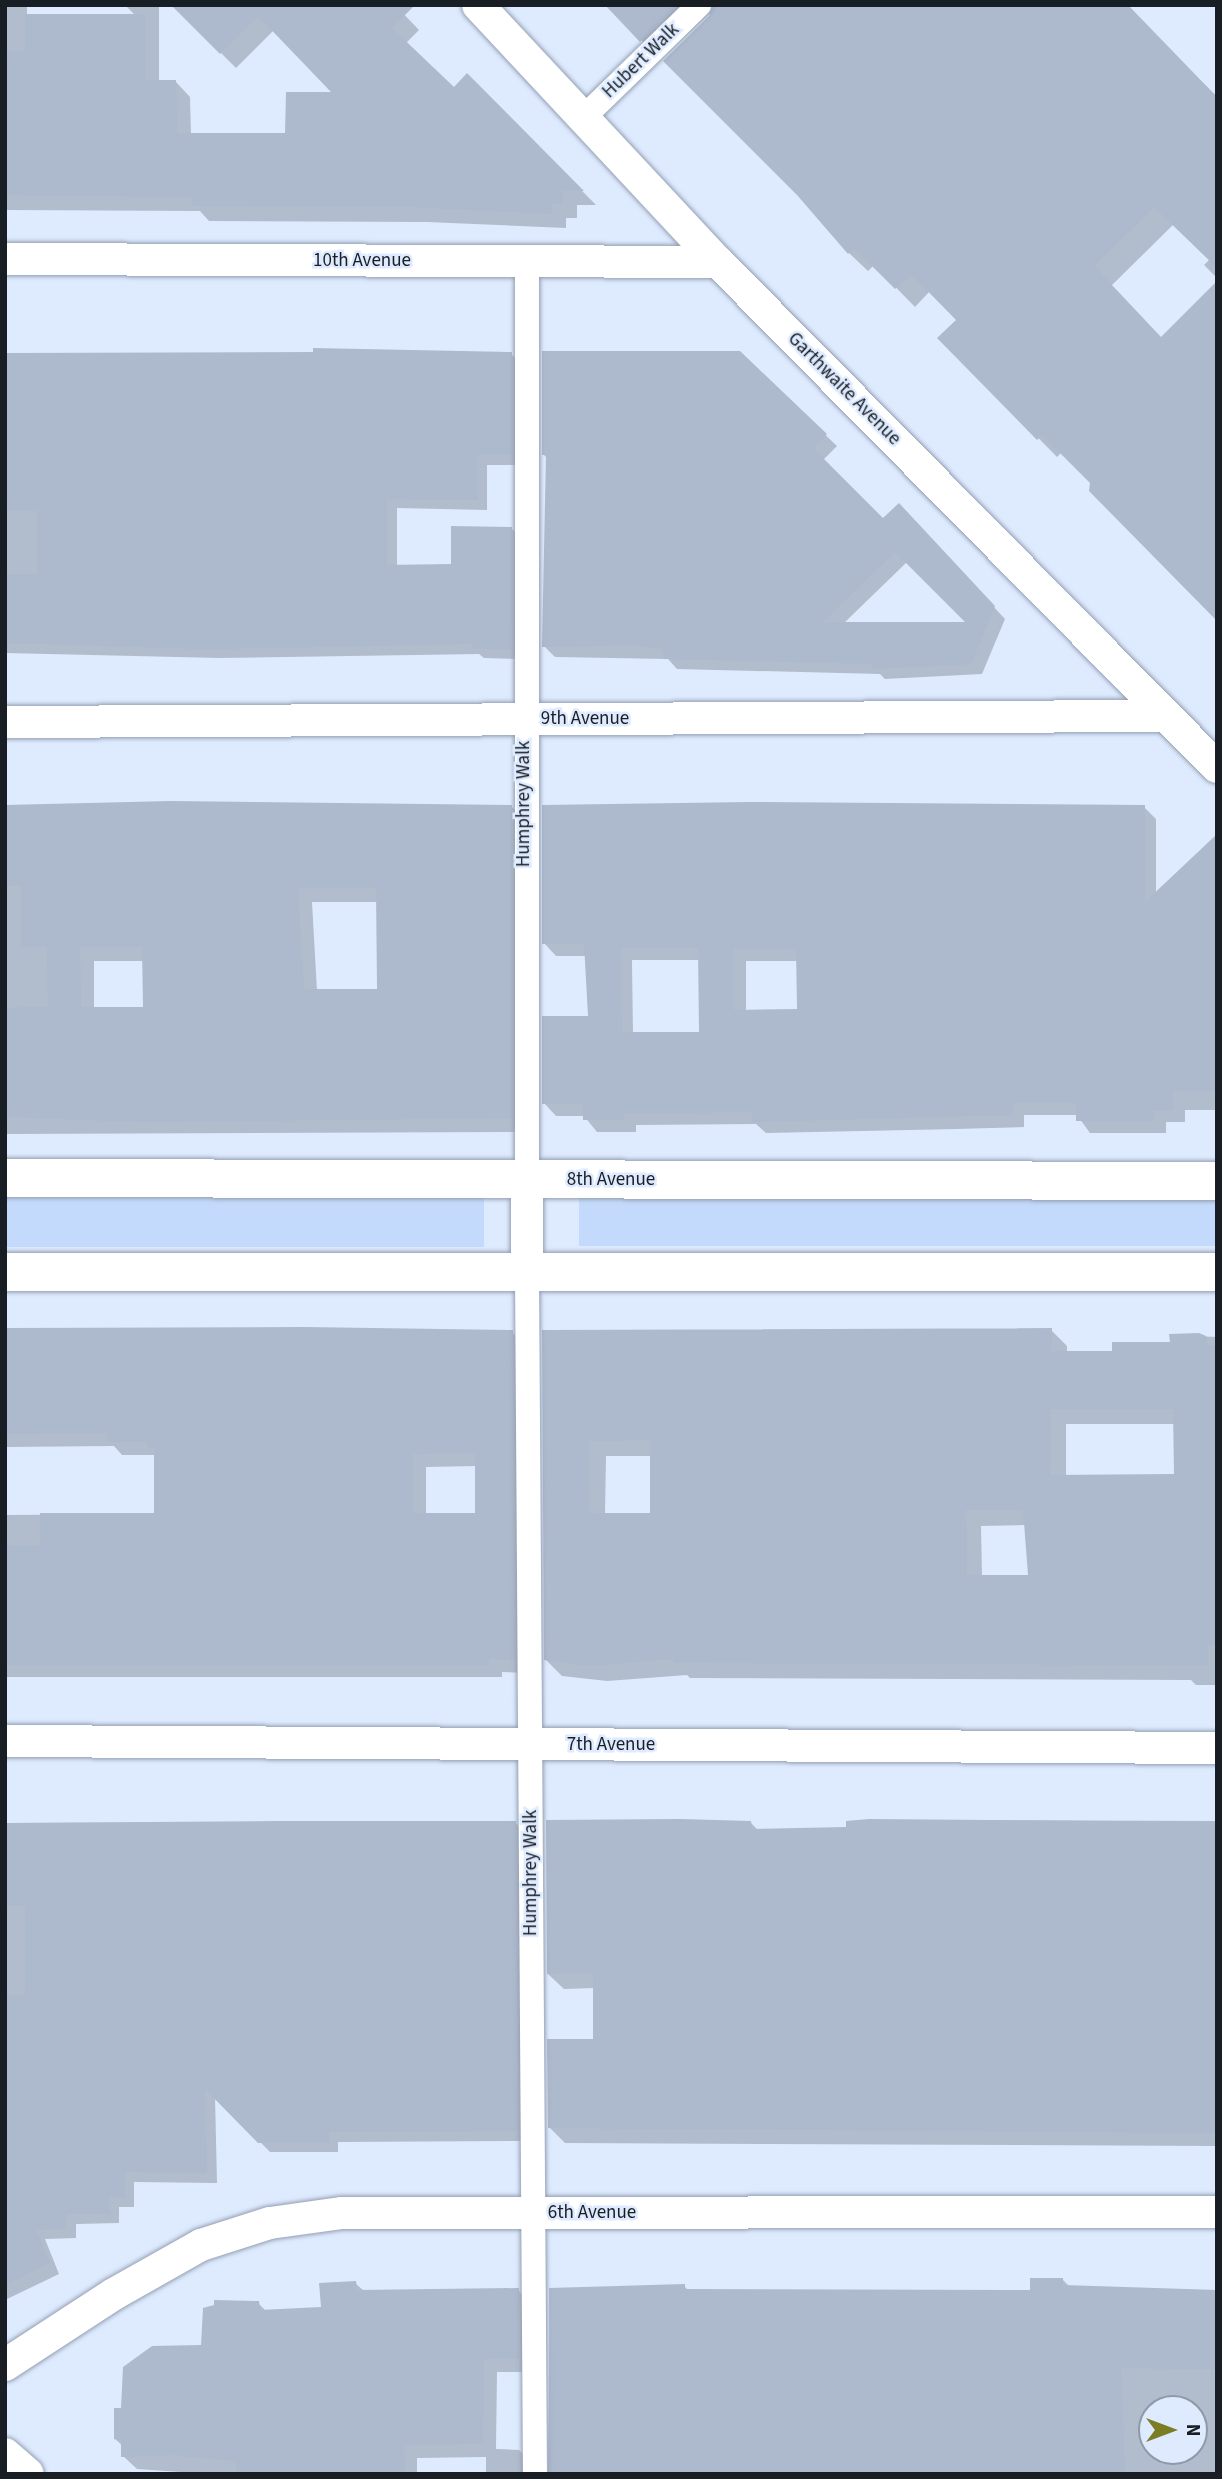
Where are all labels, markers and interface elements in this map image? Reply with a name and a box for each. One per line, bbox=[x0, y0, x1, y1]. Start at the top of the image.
street label: Hubert Walk bbox=[598, 19, 684, 103]
street label: 10th Avenue bbox=[313, 250, 411, 272]
street label: Garthwaite Avenue bbox=[783, 328, 905, 450]
street label: 9th Avenue bbox=[541, 708, 629, 730]
street label: Humphrey Walk bbox=[513, 741, 535, 867]
street label: 8th Avenue bbox=[567, 1169, 655, 1191]
street label: 7th Avenue bbox=[567, 1734, 655, 1756]
street label: Humphrey Walk bbox=[520, 1810, 542, 1936]
street label: 6th Avenue bbox=[548, 2202, 636, 2224]
north arrow bbox=[1138, 2395, 1208, 2465]
text: N bbox=[1179, 2424, 1206, 2436]

